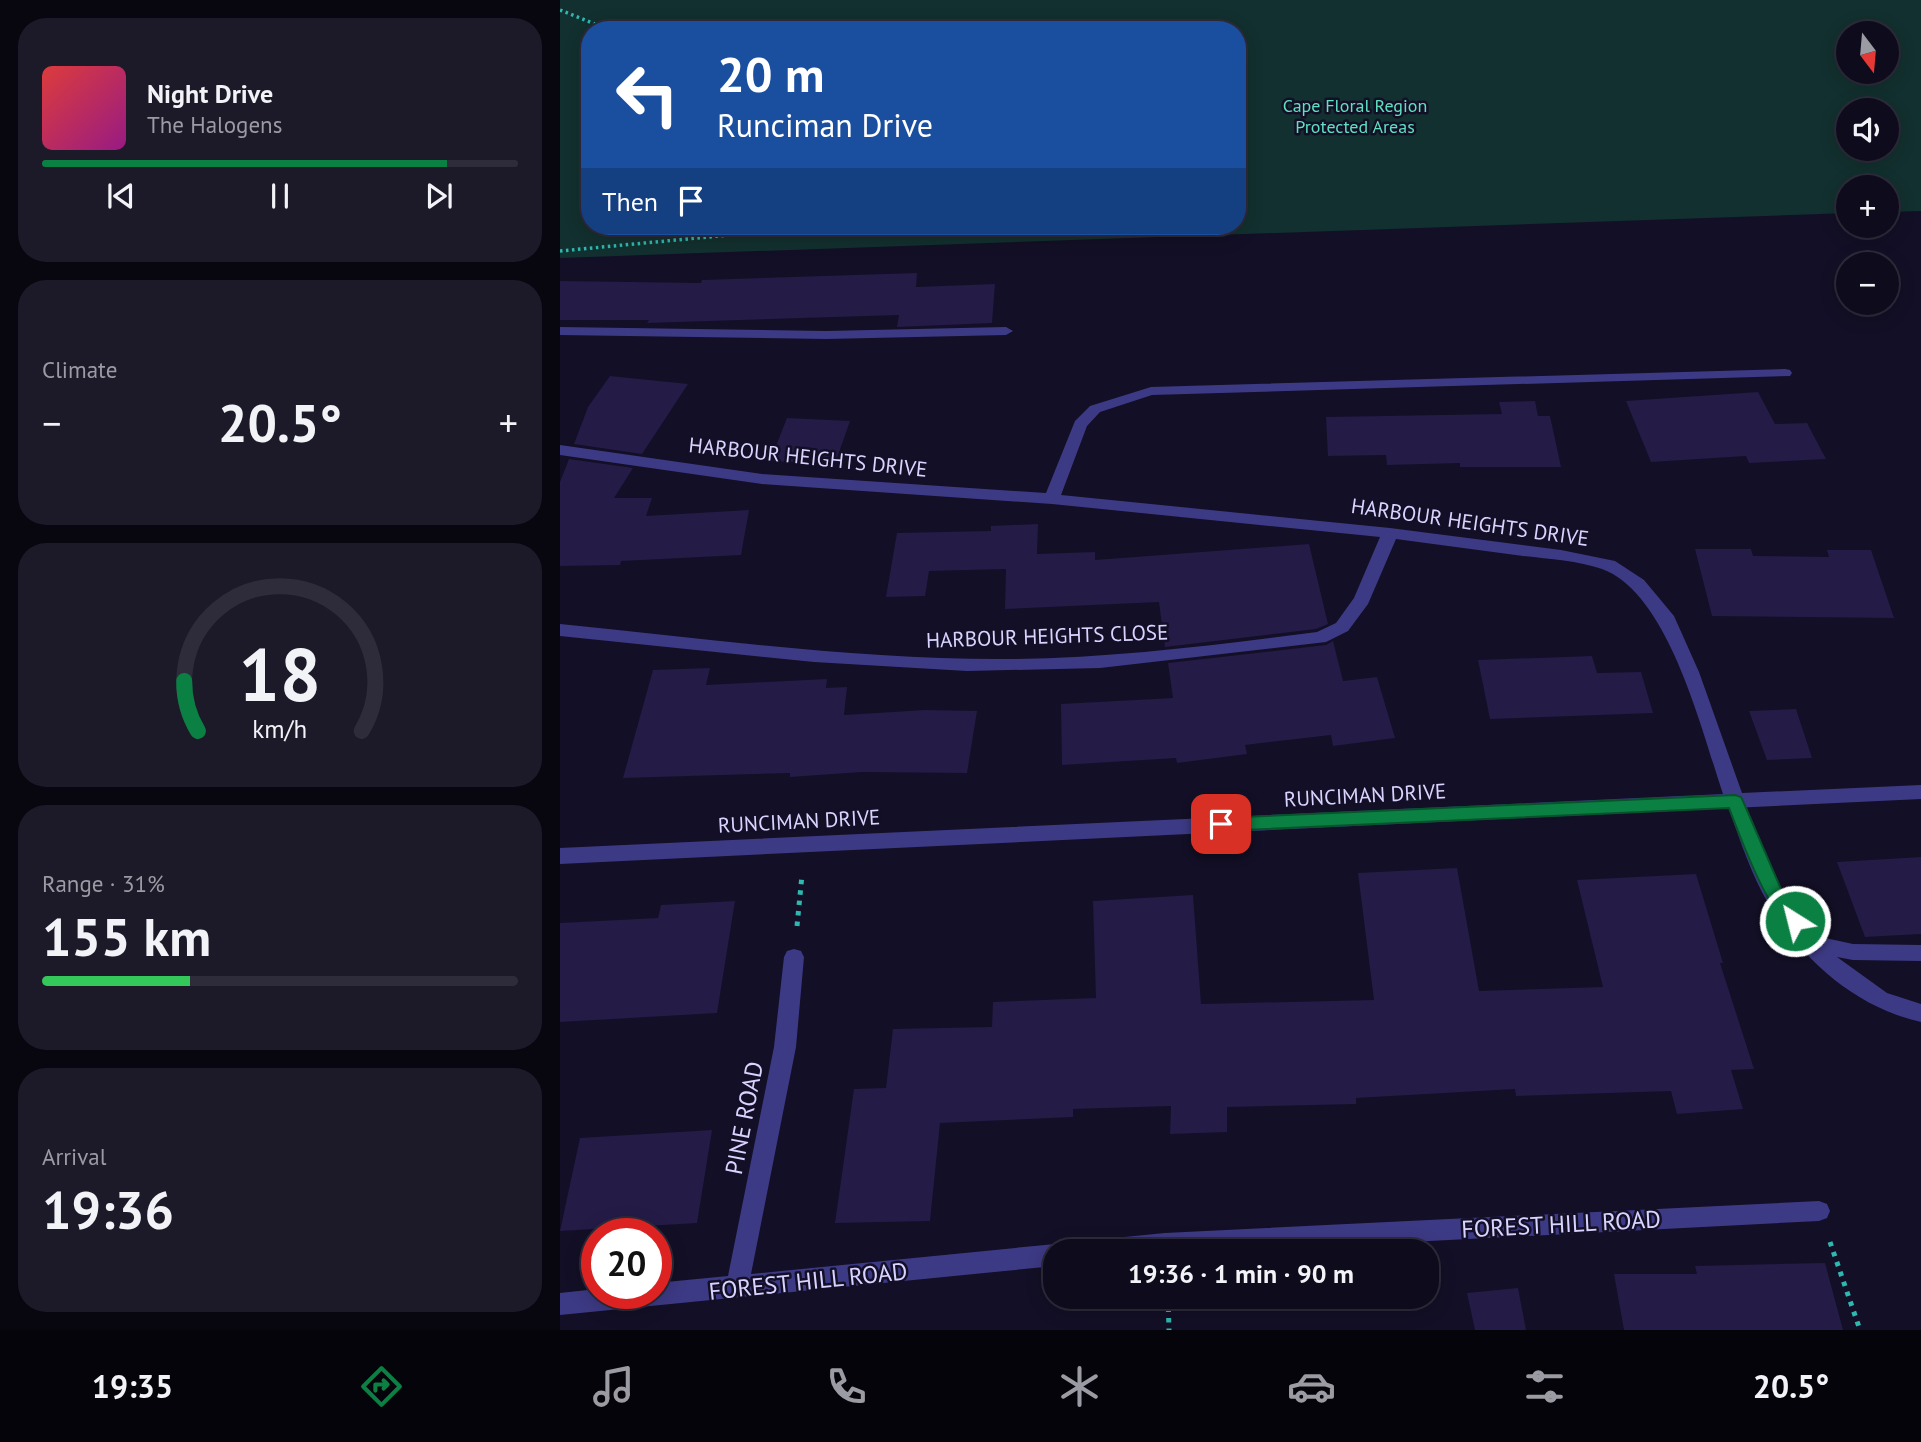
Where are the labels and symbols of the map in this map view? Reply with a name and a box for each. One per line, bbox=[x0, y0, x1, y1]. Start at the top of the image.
north arrow bbox=[1836, 21, 1899, 84]
park label: Cape Floral Region Protected Areas bbox=[1283, 94, 1427, 138]
street label: HARBOUR HEIGHTS DRIVE bbox=[687, 431, 929, 483]
street label: HARBOUR HEIGHTS DRIVE bbox=[1349, 492, 1591, 552]
street label: HARBOUR HEIGHTS CLOSE bbox=[925, 618, 1169, 654]
street label: RUNCIMAN DRIVE bbox=[1283, 777, 1447, 813]
pin bbox=[1191, 794, 1251, 854]
street label: RUNCIMAN DRIVE bbox=[717, 803, 881, 839]
position arrow bbox=[1758, 884, 1832, 958]
street label: PINE ROAD bbox=[718, 1059, 770, 1177]
street label: FOREST HILL ROAD bbox=[1461, 1203, 1661, 1245]
speed limit sign: 20 bbox=[581, 1218, 672, 1309]
street label: FOREST HILL ROAD bbox=[707, 1255, 909, 1307]

